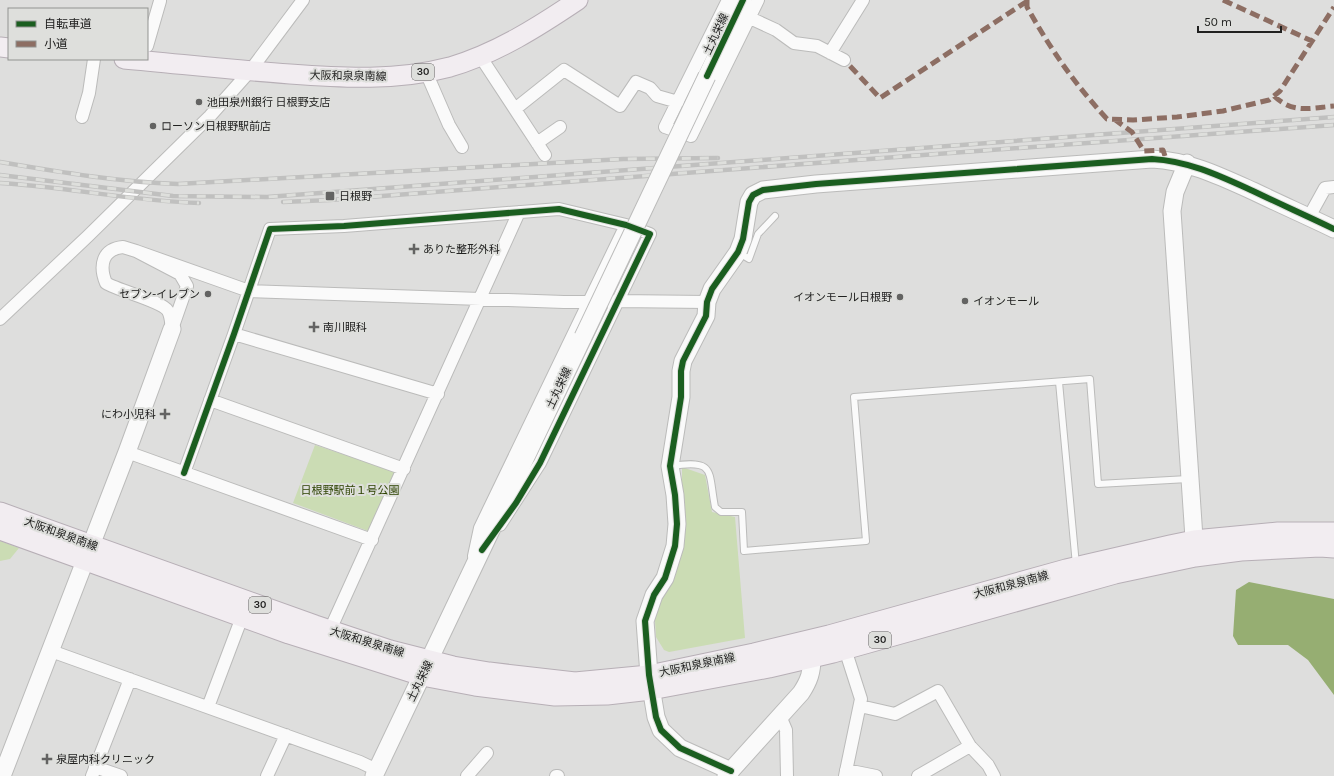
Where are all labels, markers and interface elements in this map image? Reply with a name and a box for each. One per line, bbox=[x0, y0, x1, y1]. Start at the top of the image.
legend bbox=[8, 8, 148, 60]
scale bar bbox=[1198, 8, 1281, 34]
street label: 土丸栄線 bbox=[701, 11, 731, 57]
text: 50 m bbox=[1204, 15, 1232, 29]
text: 自転車道 bbox=[44, 17, 92, 31]
text: 小道 bbox=[44, 37, 68, 51]
road number: 30 bbox=[412, 64, 434, 80]
street label: 大阪和泉泉南線 bbox=[309, 69, 387, 83]
place label: 池田泉州銀行 日根野支店 bbox=[207, 96, 331, 109]
marker: 池田泉州銀行 日根野支店 bbox=[194, 97, 204, 107]
place label: ローソン日根野駅前店 bbox=[161, 120, 271, 133]
marker: ローソン日根野駅前店 bbox=[148, 121, 158, 131]
marker: 日根野 bbox=[324, 190, 336, 202]
place label: 日根野 bbox=[339, 190, 372, 203]
marker: ありた整形外科 bbox=[408, 243, 420, 255]
place label: ありた整形外科 bbox=[423, 243, 500, 256]
place label: セブン-イレブン bbox=[119, 288, 200, 301]
marker: セブン-イレブン bbox=[203, 289, 213, 299]
place label: イオンモール日根野 bbox=[793, 291, 892, 304]
marker: イオンモール日根野 bbox=[895, 292, 905, 302]
place label: イオンモール bbox=[973, 295, 1039, 308]
marker: イオンモール bbox=[960, 296, 970, 306]
marker: 南川眼科 bbox=[308, 321, 320, 333]
place label: 南川眼科 bbox=[323, 321, 367, 334]
street label: 土丸栄線 bbox=[544, 365, 574, 411]
place label: にわ小児科 bbox=[101, 408, 156, 421]
marker: にわ小児科 bbox=[159, 408, 171, 420]
park label: 日根野駅前１号公園 bbox=[301, 484, 400, 497]
street label: 大阪和泉泉南線 bbox=[23, 515, 99, 553]
street label: 大阪和泉泉南線 bbox=[972, 569, 1050, 601]
road number: 30 bbox=[249, 597, 271, 613]
street label: 大阪和泉泉南線 bbox=[328, 625, 406, 659]
road number: 30 bbox=[869, 632, 891, 648]
street label: 大阪和泉泉南線 bbox=[658, 651, 736, 679]
street label: 土丸栄線 bbox=[405, 658, 435, 704]
marker: 泉屋内科クリニック bbox=[41, 753, 53, 765]
place label: 泉屋内科クリニック bbox=[56, 753, 155, 766]

